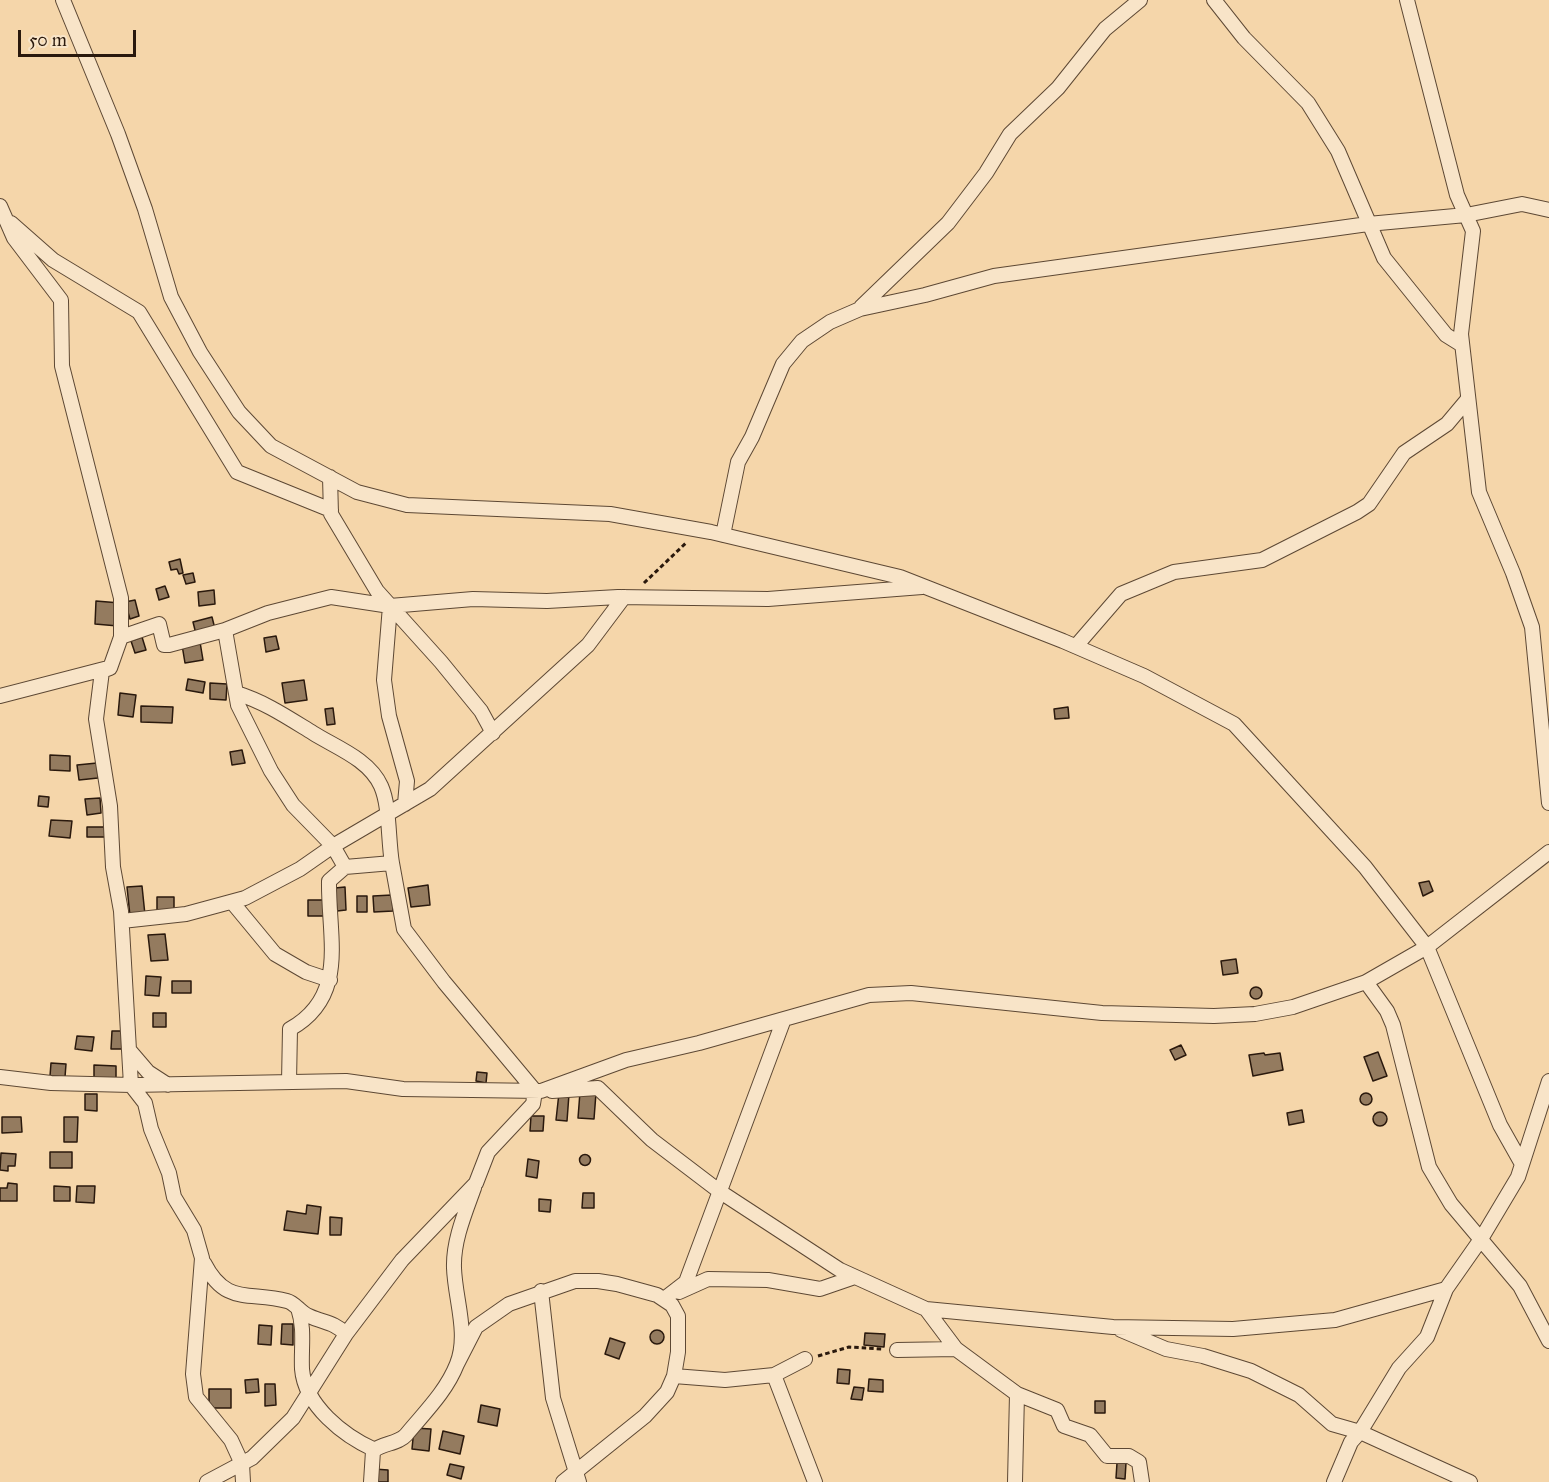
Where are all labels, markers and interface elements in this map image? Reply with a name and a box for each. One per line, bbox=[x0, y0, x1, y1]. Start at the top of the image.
scale bar bbox=[21, 18, 140, 56]
text: 50 m bbox=[29, 29, 67, 51]

